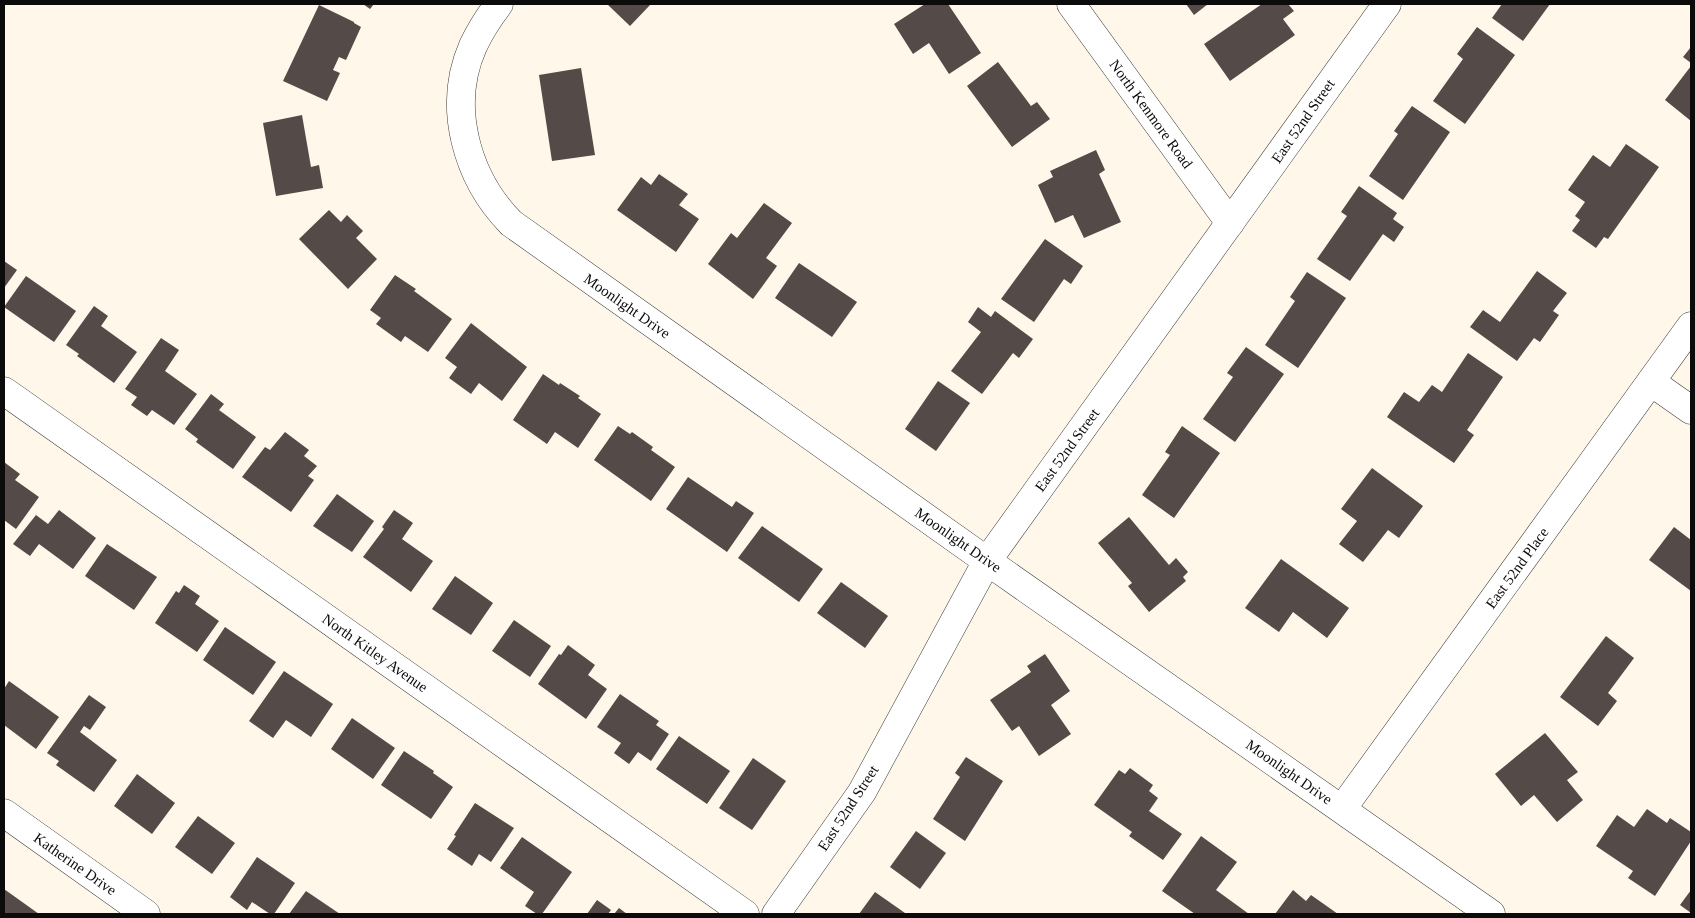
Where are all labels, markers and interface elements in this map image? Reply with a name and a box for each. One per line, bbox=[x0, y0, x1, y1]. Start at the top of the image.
street label: North Kenmore Road bbox=[1106, 57, 1196, 172]
street label: East 52nd Street bbox=[1268, 75, 1338, 166]
street label: Moonlight Drive bbox=[581, 270, 673, 342]
street label: East 52nd Street bbox=[1032, 405, 1103, 494]
street label: Moonlight Drive bbox=[912, 504, 1004, 576]
street label: East 52nd Place bbox=[1482, 524, 1552, 611]
street label: North Kitley Avenue bbox=[319, 611, 431, 696]
street label: Moonlight Drive bbox=[1243, 736, 1335, 808]
street label: East 52nd Street bbox=[815, 762, 882, 854]
street label: Katherine Drive bbox=[31, 830, 120, 899]

